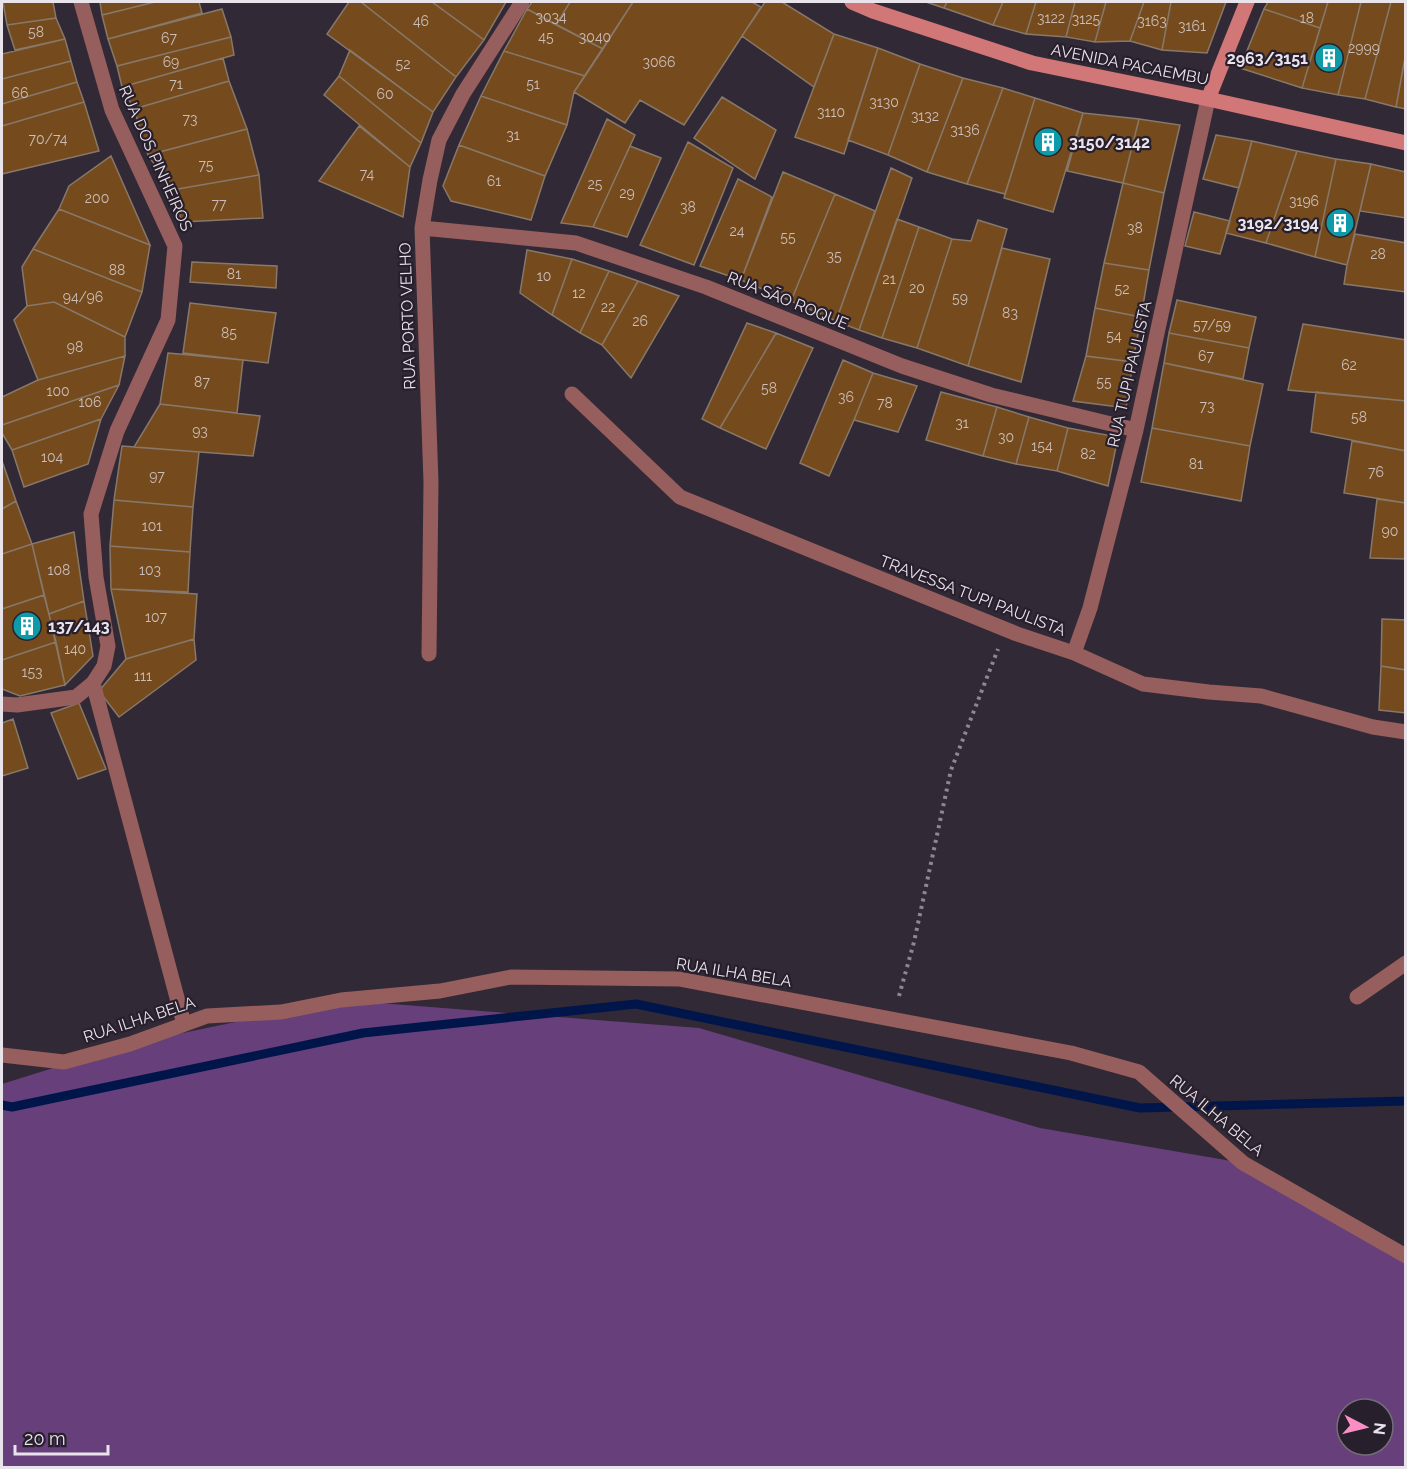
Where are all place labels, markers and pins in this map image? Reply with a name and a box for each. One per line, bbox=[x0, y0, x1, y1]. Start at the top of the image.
building icon: 2963/3151 bbox=[1313, 42, 1345, 74]
place label: 2963/3151 bbox=[1227, 49, 1308, 68]
building icon: 3150/3142 bbox=[1032, 126, 1064, 158]
place label: 3150/3142 bbox=[1069, 133, 1150, 152]
building icon: 3192/3194 bbox=[1324, 207, 1356, 239]
place label: 3192/3194 bbox=[1238, 214, 1319, 233]
building icon: 137/143 bbox=[11, 610, 43, 642]
place label: 137/143 bbox=[48, 617, 110, 636]

